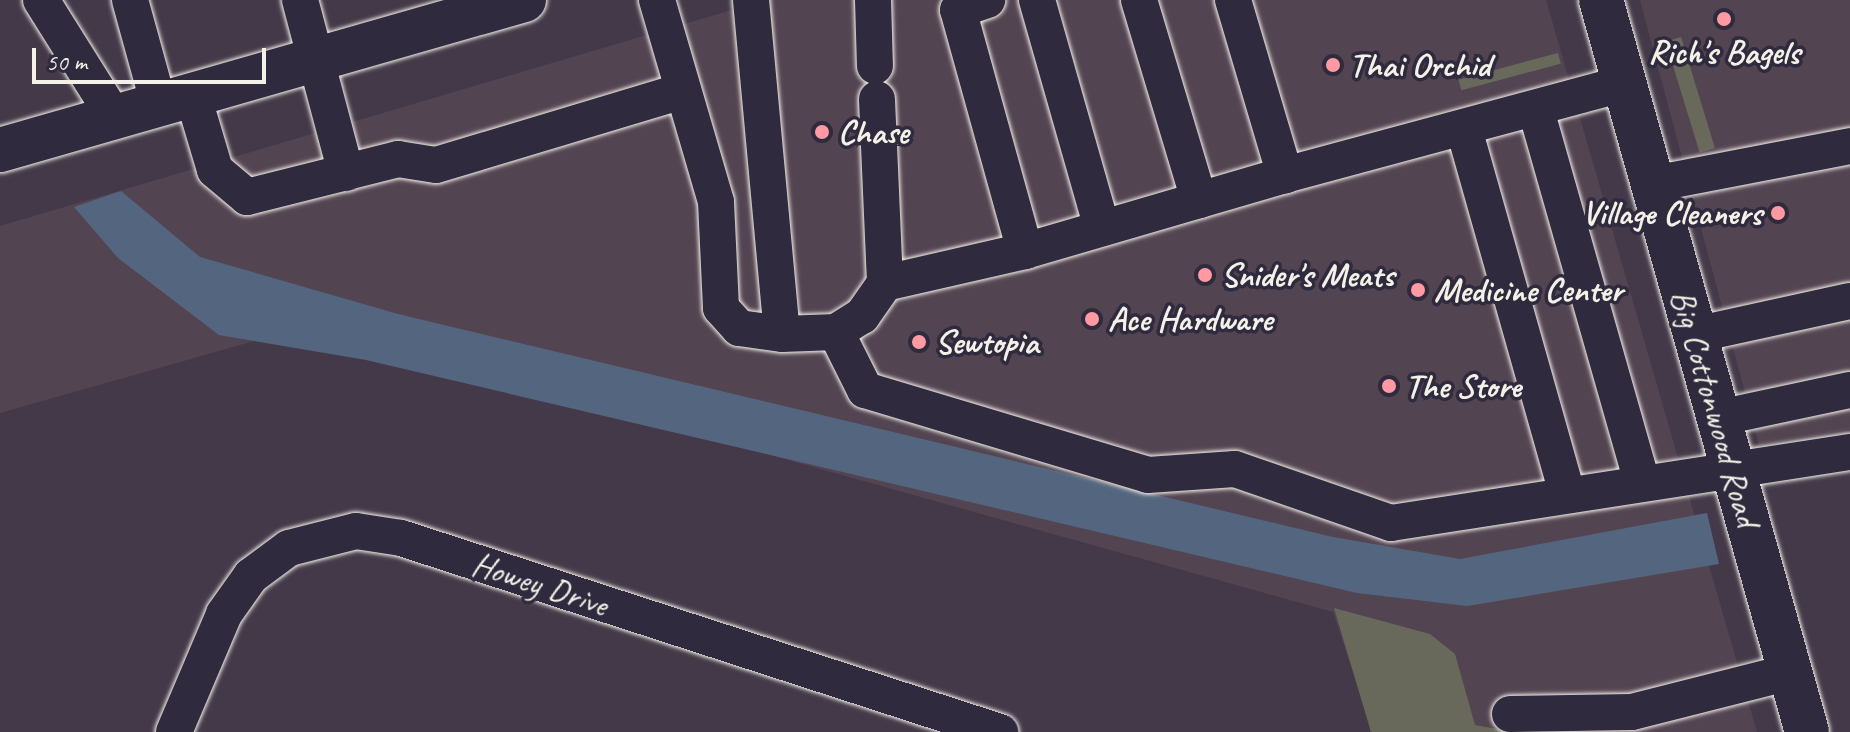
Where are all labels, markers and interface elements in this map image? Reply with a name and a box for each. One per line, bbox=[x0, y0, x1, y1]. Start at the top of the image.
marker: Rich's Bagels bbox=[1715, 10, 1733, 28]
scale bar bbox=[36, 32, 270, 82]
place label: Rich's Bagels bbox=[1648, 32, 1800, 72]
place label: Thai Orchid bbox=[1349, 45, 1489, 85]
text: 50 m bbox=[46, 47, 87, 77]
marker: Thai Orchid bbox=[1324, 56, 1342, 74]
place label: Chase bbox=[838, 112, 909, 152]
marker: Chase bbox=[813, 123, 831, 141]
place label: Village Cleaners bbox=[1582, 193, 1762, 233]
marker: Village Cleaners bbox=[1769, 204, 1787, 222]
place label: Snider's Meats bbox=[1221, 255, 1394, 295]
marker: Snider's Meats bbox=[1196, 266, 1214, 284]
place label: Medicine Center bbox=[1434, 270, 1623, 310]
marker: Medicine Center bbox=[1409, 281, 1427, 299]
street label: Big Cottonwood Road bbox=[1662, 286, 1768, 530]
place label: Ace Hardware bbox=[1108, 299, 1273, 339]
marker: Ace Hardware bbox=[1083, 310, 1101, 328]
place label: Sewtopia bbox=[935, 322, 1038, 362]
marker: Sewtopia bbox=[910, 333, 928, 351]
place label: The Store bbox=[1405, 366, 1522, 406]
marker: The Store bbox=[1380, 377, 1398, 395]
street label: Howey Drive bbox=[467, 543, 613, 625]

